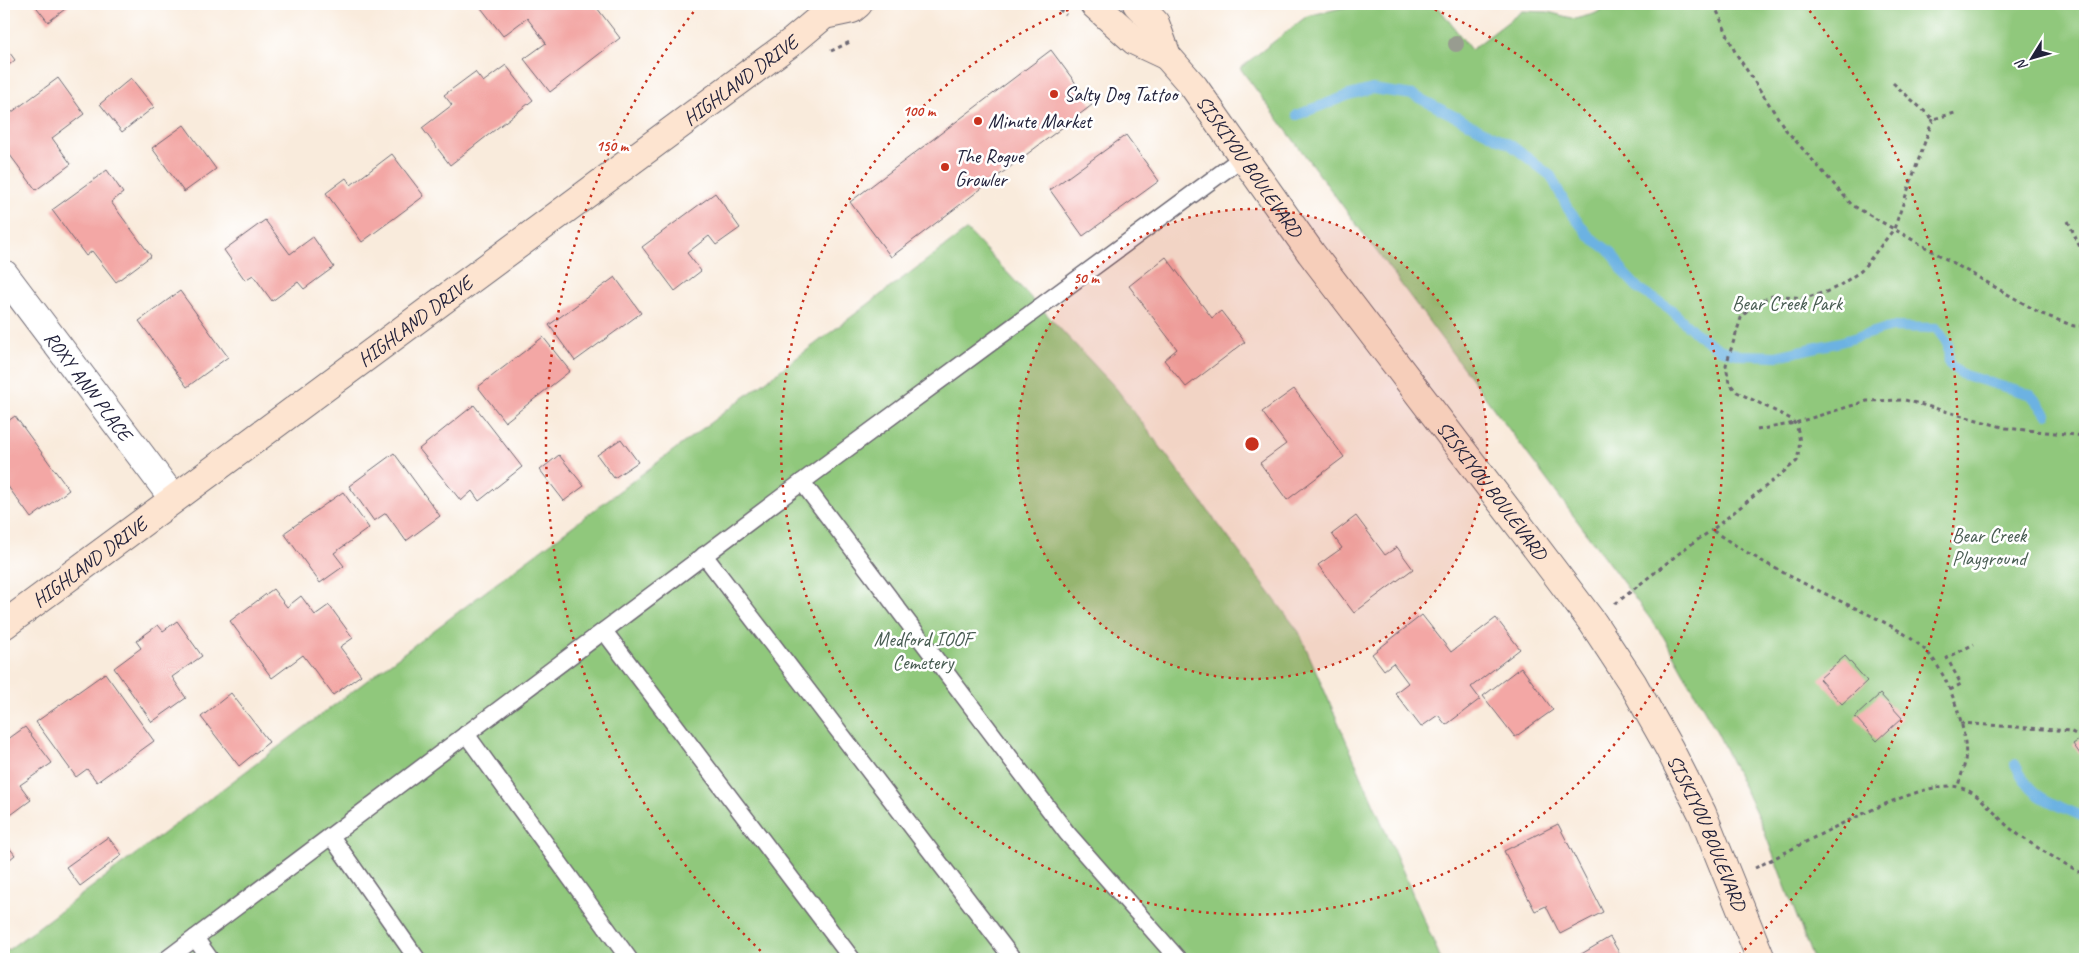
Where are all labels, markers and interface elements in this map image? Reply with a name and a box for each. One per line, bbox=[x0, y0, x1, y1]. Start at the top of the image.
street label: HIGHLAND DRIVE bbox=[678, 28, 804, 131]
north arrow bbox=[2006, 32, 2056, 82]
text: N bbox=[2011, 55, 2031, 74]
place label: Salty Dog Tattoo bbox=[1064, 82, 1179, 107]
marker: Salty Dog Tattoo bbox=[1048, 88, 1060, 100]
street label: SISKIYOU BOULEVARD bbox=[1191, 90, 1310, 244]
text: 100 m bbox=[903, 102, 937, 121]
place label: Minute Market bbox=[988, 109, 1094, 134]
marker: Minute Market bbox=[972, 115, 984, 127]
text: 150 m bbox=[596, 137, 630, 156]
place label: The Rogue Growler bbox=[955, 144, 1025, 192]
marker: The Rogue Growler bbox=[939, 161, 951, 173]
street label: HIGHLAND DRIVE bbox=[352, 269, 479, 372]
text: 50 m bbox=[1073, 269, 1100, 288]
park label: Bear Creek Park bbox=[1732, 291, 1844, 316]
street label: ROXY ANN PLACE bbox=[39, 326, 139, 447]
street label: SISKIYOU BOULEVARD bbox=[1431, 416, 1555, 566]
centre of rings bbox=[1243, 435, 1261, 453]
street label: HIGHLAND DRIVE bbox=[27, 510, 153, 613]
park label: Bear Creek Playground bbox=[1952, 523, 2029, 571]
park label: Medford IOOF Cemetery bbox=[874, 627, 976, 675]
street label: SISKIYOU BOULEVARD bbox=[1662, 750, 1753, 916]

